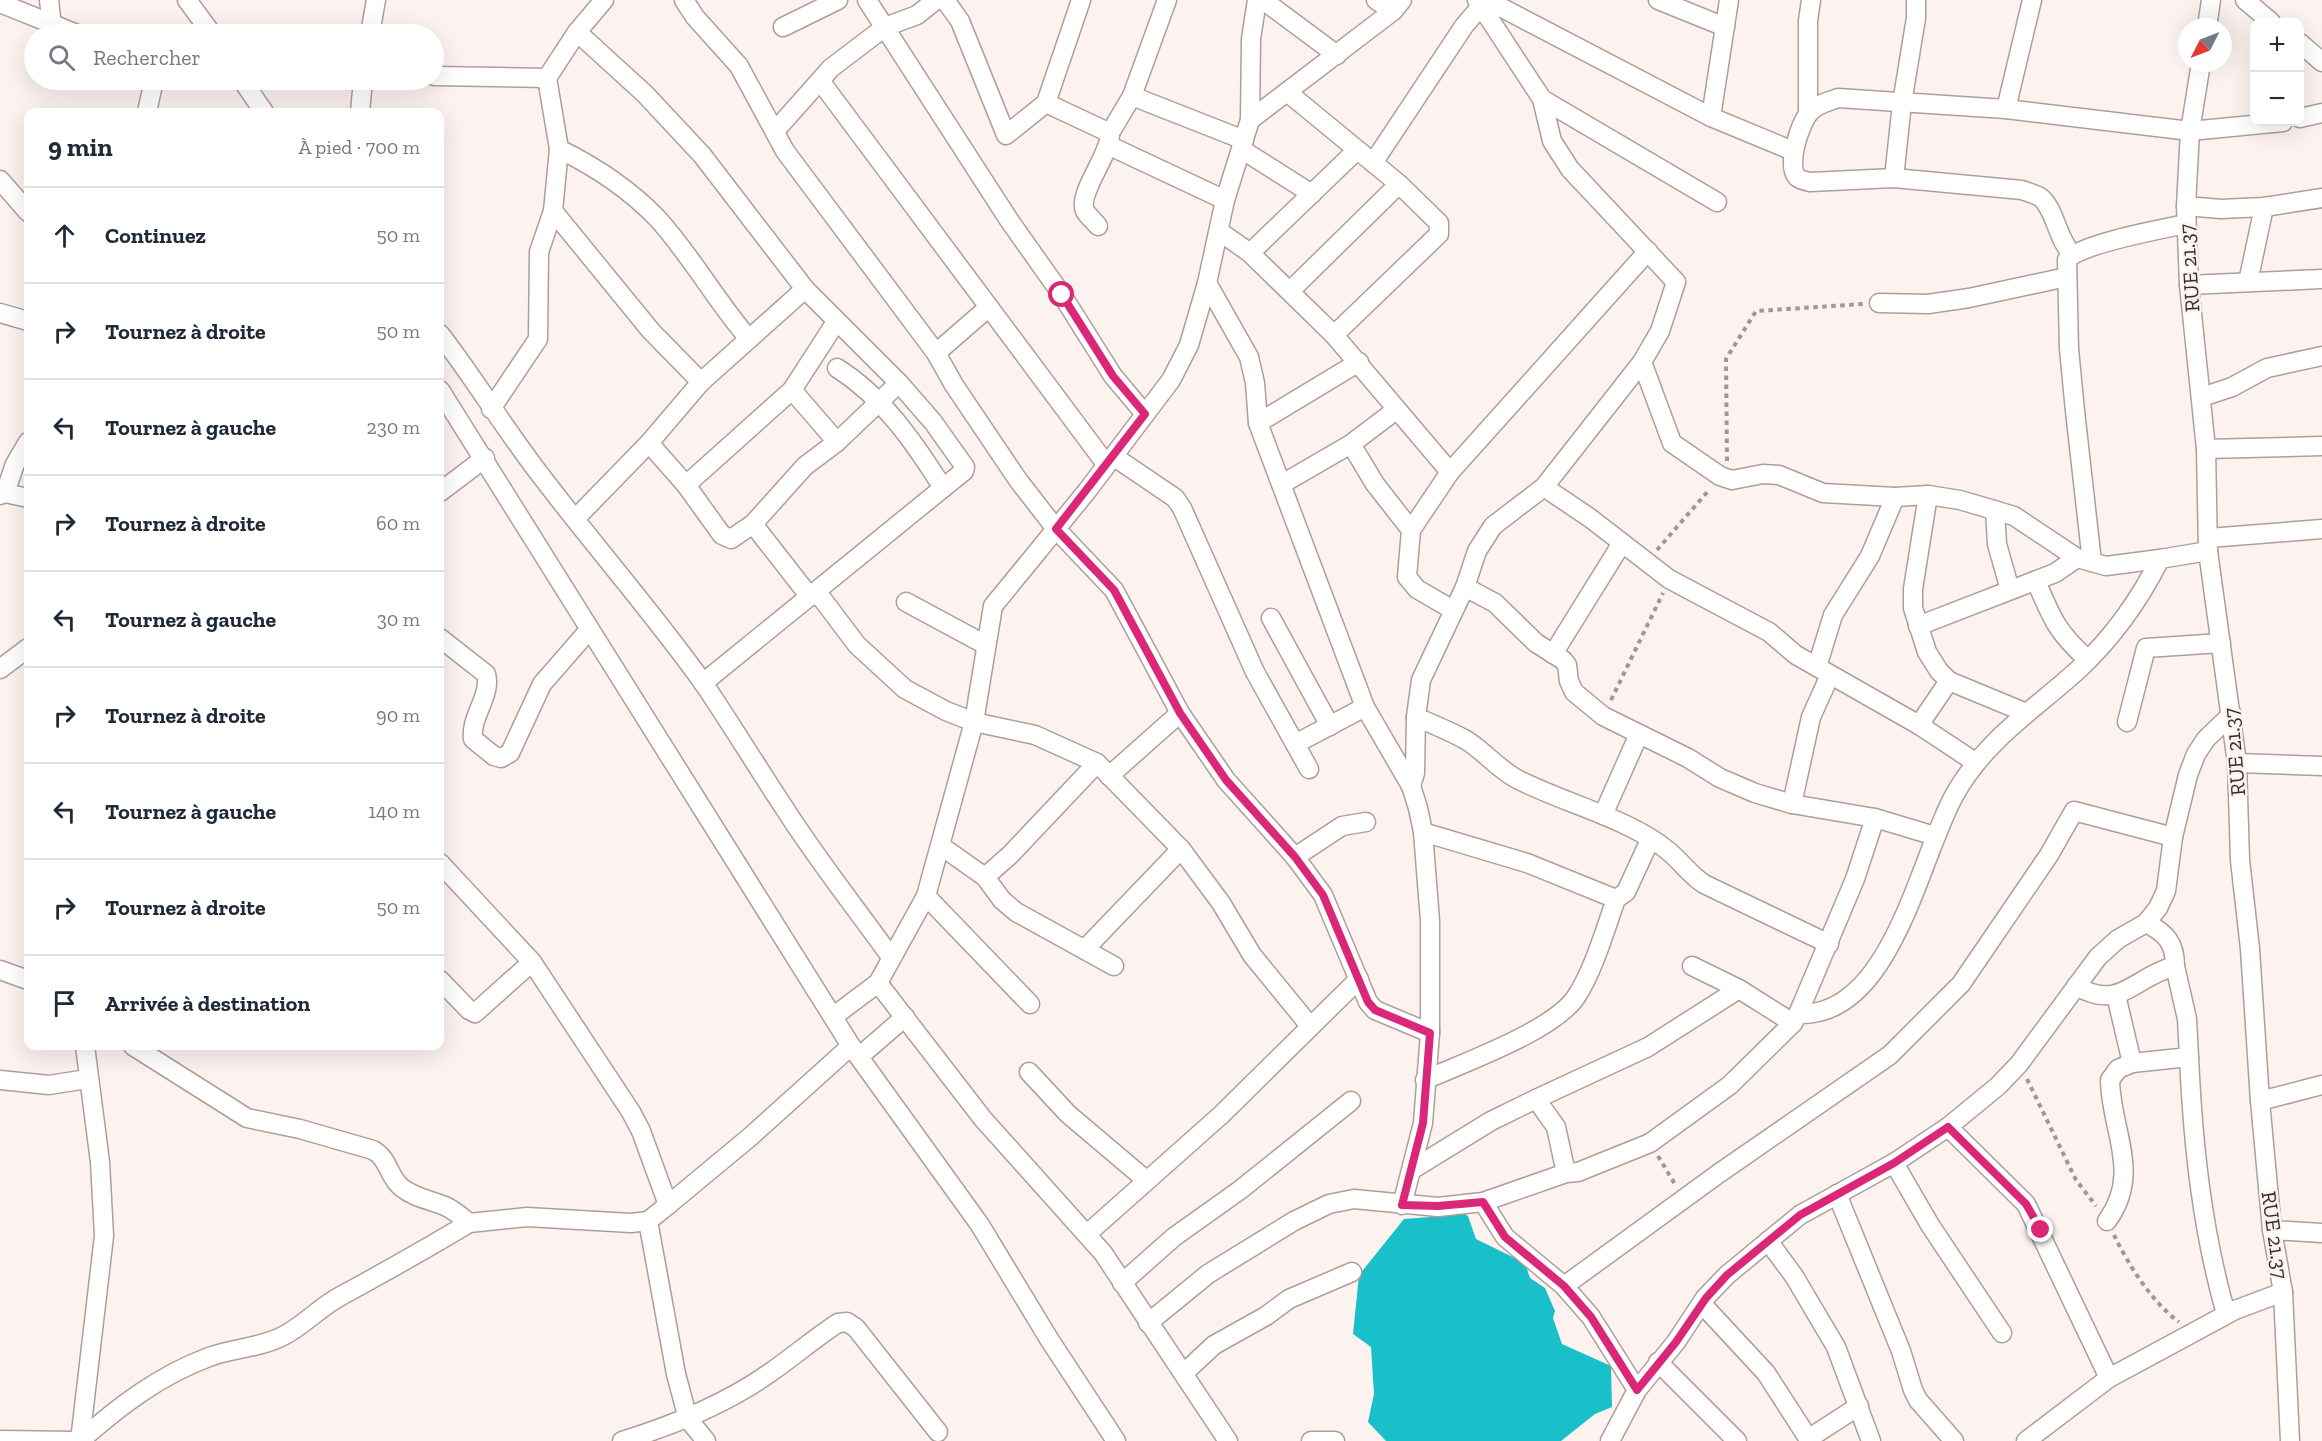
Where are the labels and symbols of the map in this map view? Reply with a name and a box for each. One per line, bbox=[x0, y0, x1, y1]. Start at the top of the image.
north arrow bbox=[2178, 18, 2232, 72]
street label: RUE 21.37 bbox=[2173, 223, 2205, 313]
route start bbox=[1048, 281, 1074, 307]
street label: RUE 21.37 bbox=[2218, 707, 2250, 797]
street label: RUE 21.37 bbox=[2256, 1190, 2294, 1281]
route end bbox=[2027, 1216, 2053, 1242]

